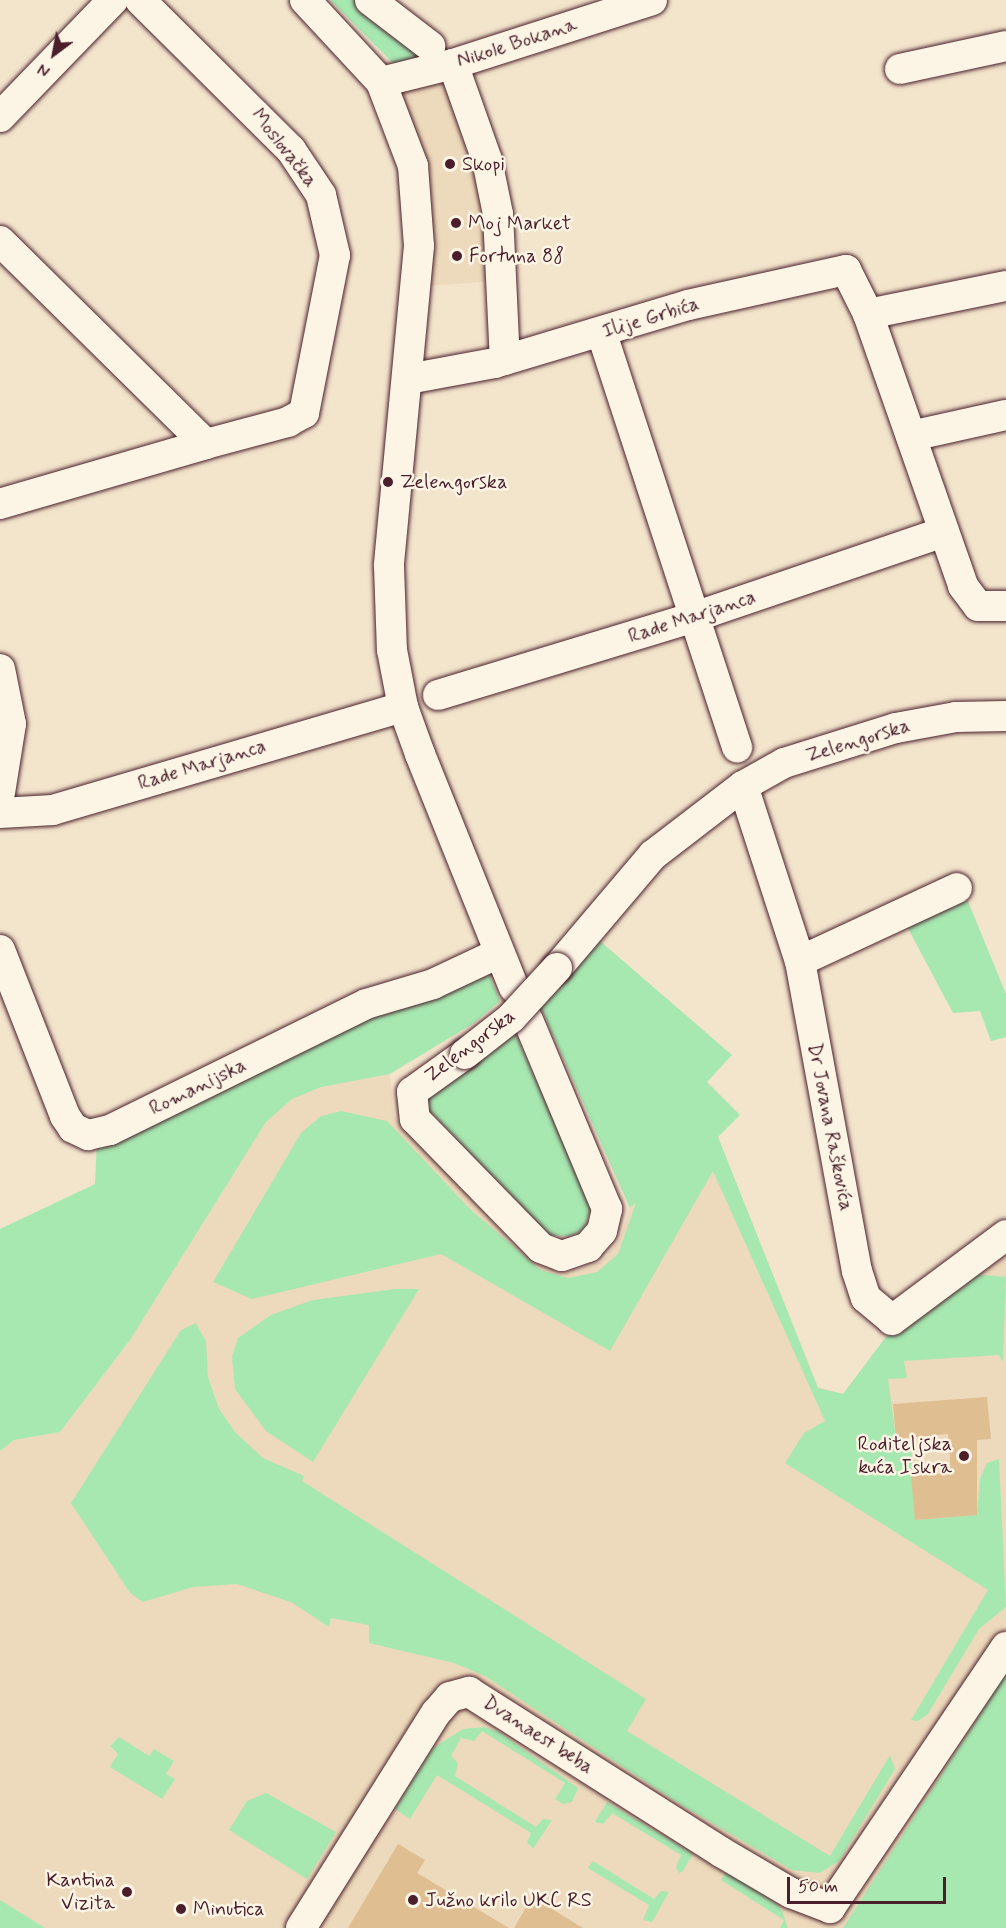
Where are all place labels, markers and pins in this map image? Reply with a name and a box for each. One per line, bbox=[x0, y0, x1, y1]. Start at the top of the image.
place label: Skopi bbox=[462, 152, 505, 176]
marker: Skopi bbox=[443, 157, 457, 171]
place label: Moj Market bbox=[468, 211, 574, 235]
marker: Moj Market bbox=[449, 216, 463, 230]
place label: Fortuna 88 bbox=[469, 244, 564, 268]
marker: Fortuna 88 bbox=[450, 249, 464, 263]
place label: Zelengorska bbox=[400, 470, 507, 494]
marker: Zelengorska bbox=[381, 475, 395, 489]
place label: Roditeljska kuća Iskra bbox=[857, 1432, 952, 1479]
marker: Roditeljska kuća Iskra bbox=[957, 1449, 971, 1463]
place label: Kantina Vizita bbox=[46, 1868, 115, 1915]
marker: Kantina Vizita bbox=[120, 1885, 134, 1899]
place label: Južno krilo UKC RS bbox=[425, 1888, 586, 1912]
marker: Južno krilo UKC RS bbox=[406, 1893, 420, 1907]
place label: Minutica bbox=[193, 1897, 265, 1921]
marker: Minutica bbox=[174, 1902, 188, 1916]

